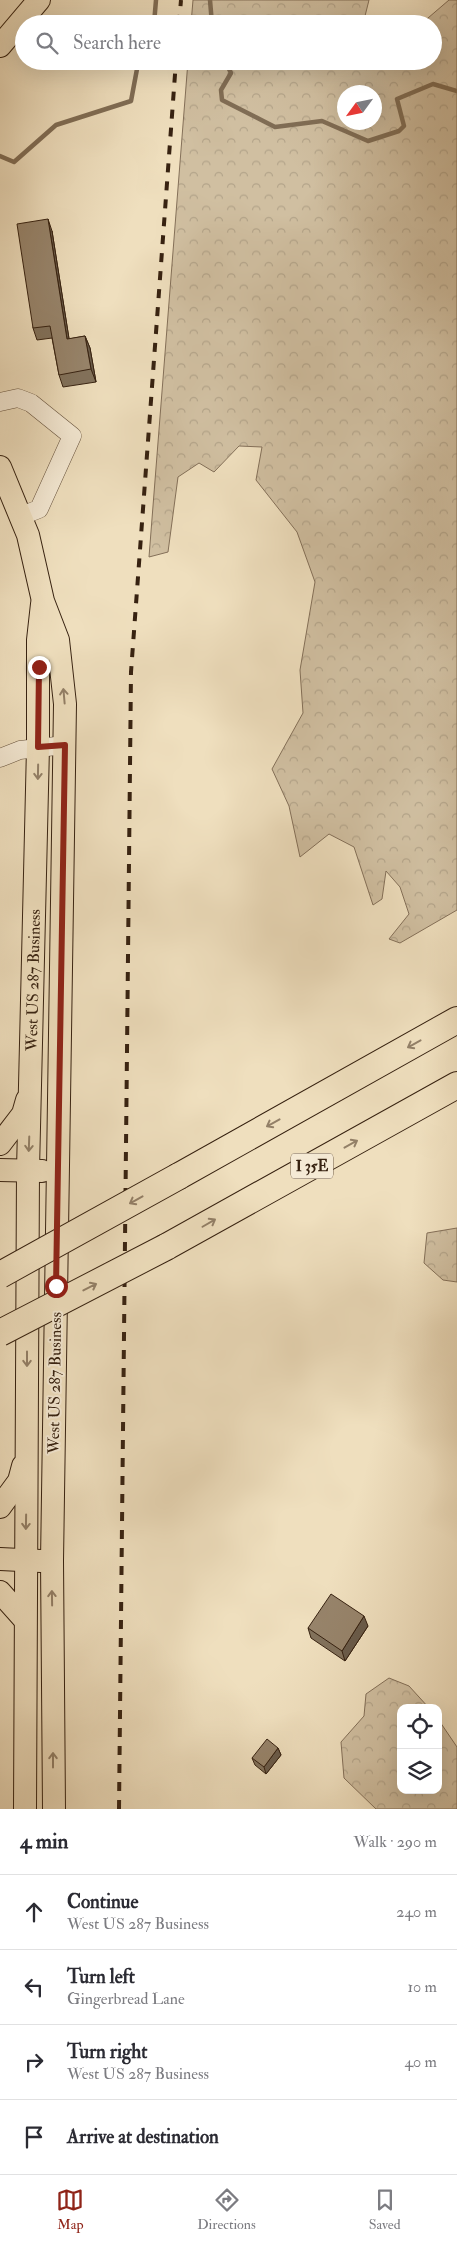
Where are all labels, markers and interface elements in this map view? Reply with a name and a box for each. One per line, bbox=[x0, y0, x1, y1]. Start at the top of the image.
search box bbox=[15, 15, 442, 70]
icon: search bbox=[33, 29, 61, 57]
text: Search here bbox=[73, 31, 161, 55]
north arrow bbox=[337, 85, 382, 130]
route end bbox=[28, 656, 51, 679]
one-way arrow bbox=[59, 688, 69, 704]
one-way arrow bbox=[33, 763, 43, 779]
street label: West US 287 Business bbox=[22, 909, 45, 1052]
one-way arrow bbox=[407, 1039, 422, 1049]
one-way arrow bbox=[266, 1119, 280, 1129]
one-way arrow bbox=[24, 1136, 34, 1152]
one-way arrow bbox=[343, 1139, 358, 1149]
road number: I 35E bbox=[291, 1154, 333, 1178]
one-way arrow bbox=[130, 1195, 144, 1205]
one-way arrow bbox=[201, 1218, 216, 1228]
route start bbox=[45, 1275, 68, 1298]
one-way arrow bbox=[82, 1282, 97, 1291]
street label: West US 287 Business bbox=[44, 1312, 66, 1455]
one-way arrow bbox=[22, 1350, 32, 1367]
one-way arrow bbox=[21, 1513, 31, 1529]
one-way arrow bbox=[47, 1590, 57, 1606]
map controls bbox=[397, 1704, 442, 1794]
button: locate bbox=[397, 1704, 442, 1749]
button: layers bbox=[397, 1749, 442, 1794]
one-way arrow bbox=[48, 1753, 58, 1769]
text: 4 min bbox=[20, 1828, 68, 1855]
text: Walk · 290 m bbox=[354, 1832, 437, 1852]
text: Continue bbox=[67, 1890, 138, 1914]
icon: ahead bbox=[20, 1898, 48, 1926]
text: 240 m bbox=[396, 1902, 437, 1922]
text: West US 287 Business bbox=[67, 1914, 209, 1934]
text: Turn left bbox=[67, 1965, 135, 1989]
icon: left bbox=[20, 1973, 48, 2001]
text: 10 m bbox=[407, 1977, 437, 1997]
text: Gingerbread Lane bbox=[67, 1989, 185, 2009]
text: Turn right bbox=[67, 2040, 147, 2064]
icon: right bbox=[20, 2048, 48, 2076]
text: 40 m bbox=[404, 2052, 437, 2072]
text: West US 287 Business bbox=[67, 2064, 209, 2084]
icon: arrive bbox=[20, 2123, 48, 2151]
text: Arrive at destination bbox=[67, 2125, 219, 2149]
tab: Map bbox=[56, 2186, 84, 2233]
tab: Directions bbox=[197, 2186, 256, 2233]
tab: Saved bbox=[369, 2186, 401, 2233]

